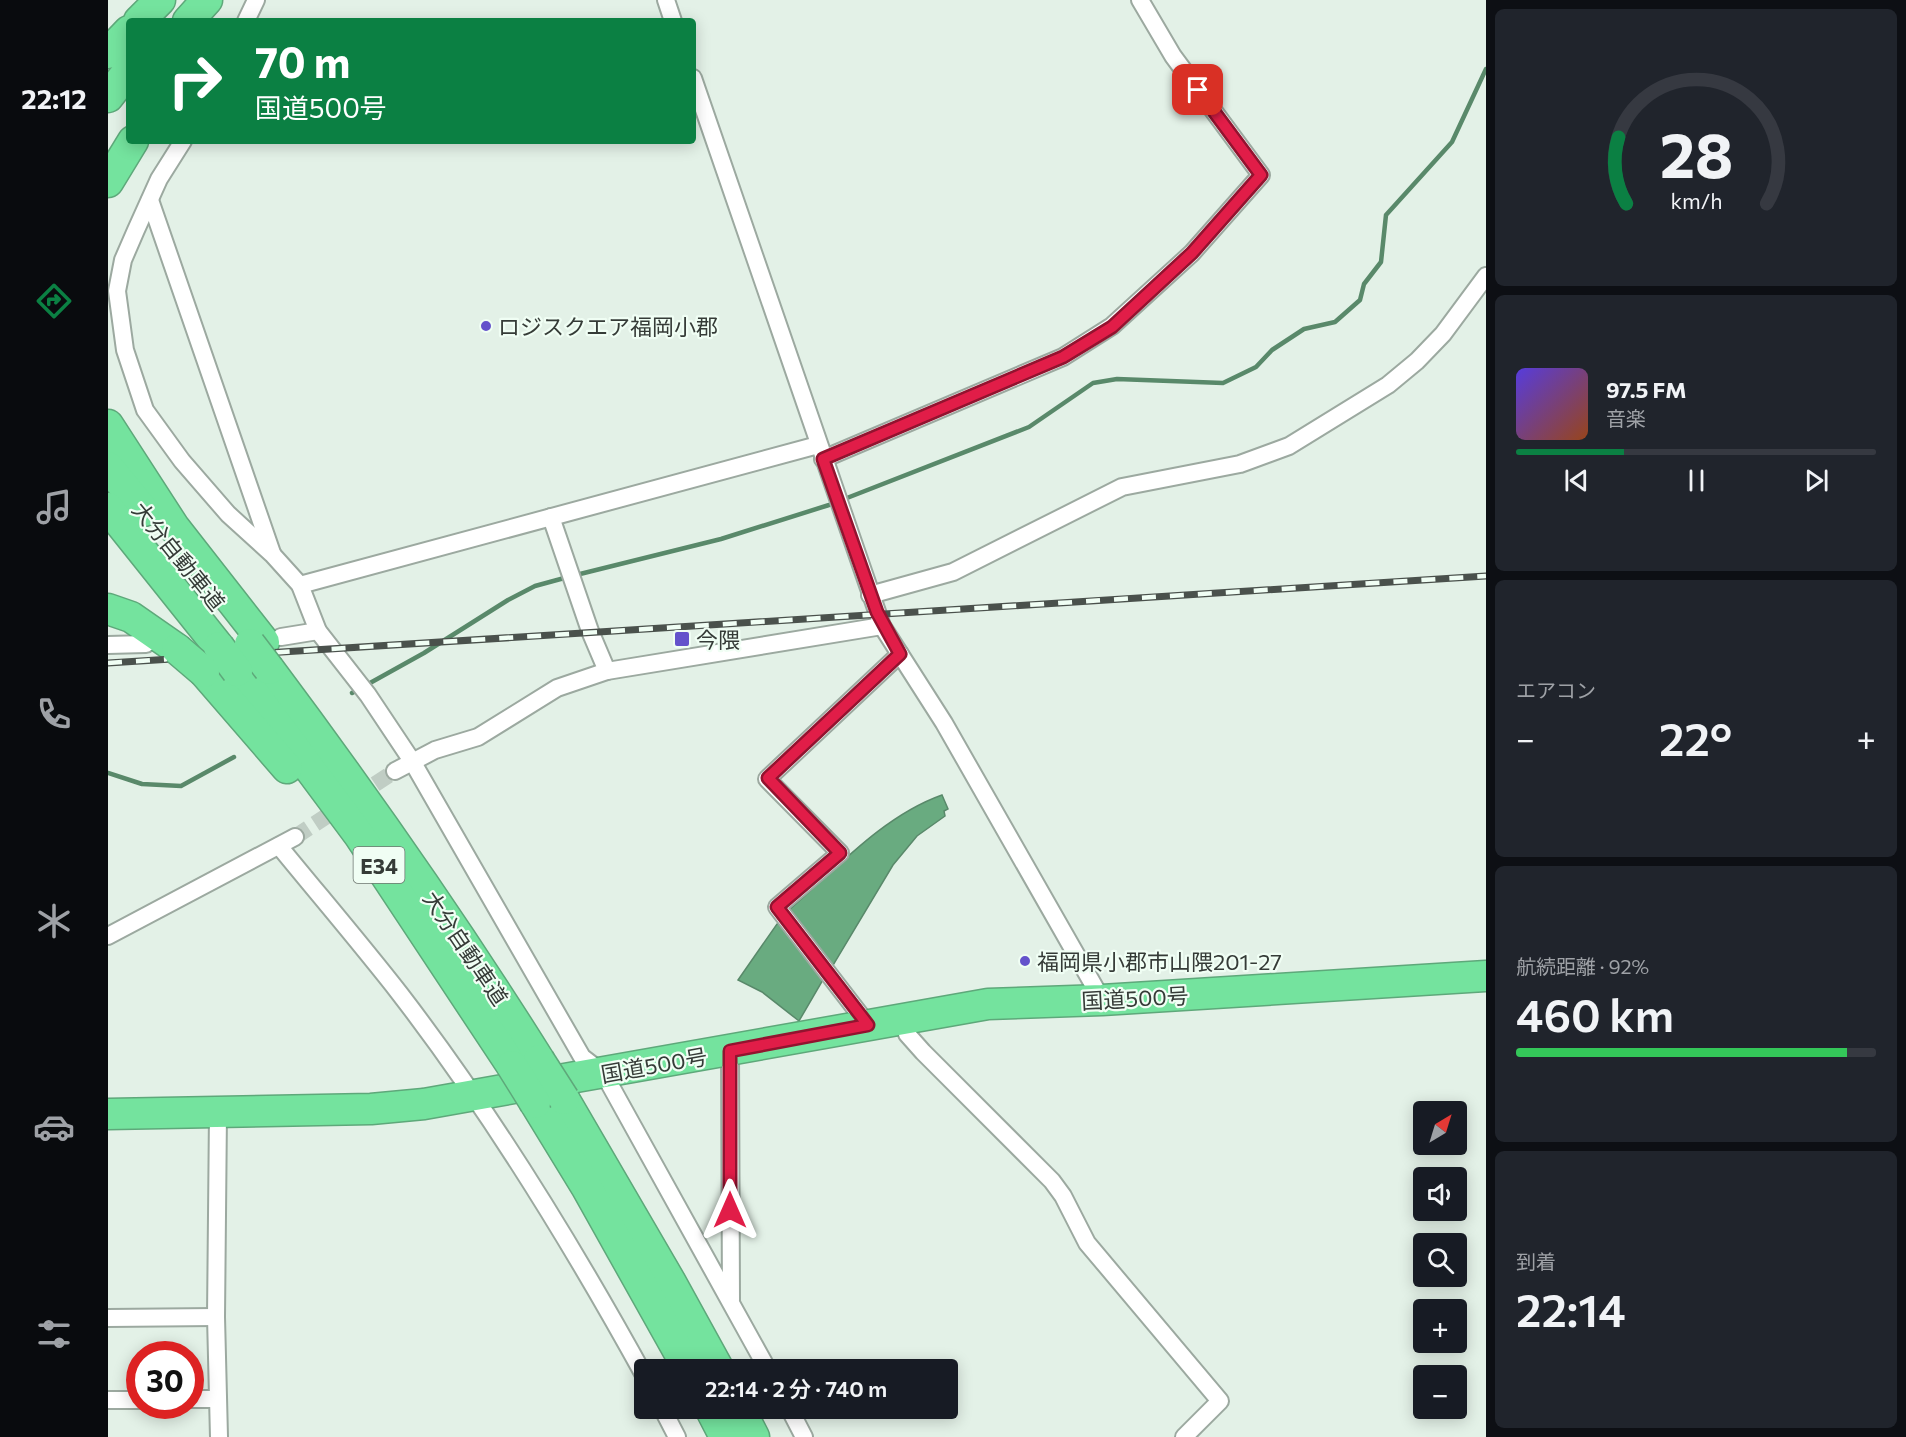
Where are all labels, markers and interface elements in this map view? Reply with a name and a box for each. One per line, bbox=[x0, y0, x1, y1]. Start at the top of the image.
text: 70 m bbox=[255, 35, 350, 87]
icon: right bbox=[156, 42, 234, 120]
pin bbox=[1172, 64, 1223, 115]
icon: arrive bbox=[1181, 73, 1214, 106]
text: 22:12 bbox=[21, 82, 87, 115]
text: 国道500号 bbox=[255, 91, 387, 124]
text: 28 bbox=[1659, 115, 1733, 191]
text: km/h bbox=[1670, 188, 1722, 214]
icon: directions bbox=[33, 280, 75, 322]
place label: ロジスクエア福岡小郡 bbox=[498, 313, 718, 340]
marker: ロジスクエア福岡小郡 bbox=[479, 319, 493, 333]
text: 97.5 FM bbox=[1606, 376, 1686, 403]
text: 音楽 bbox=[1606, 406, 1646, 430]
icon: previous bbox=[1560, 464, 1593, 497]
icon: pause bbox=[1680, 464, 1713, 497]
icon: next bbox=[1800, 464, 1833, 497]
icon: music bbox=[33, 486, 75, 528]
street label: 大分自動車道 bbox=[127, 496, 231, 616]
place label: 今隈 bbox=[696, 626, 740, 653]
marker: 今隈 bbox=[673, 630, 691, 648]
text: エアコン bbox=[1516, 678, 1596, 702]
icon: phone bbox=[33, 693, 75, 735]
text: 22° bbox=[1659, 710, 1732, 765]
text: − bbox=[1516, 717, 1535, 758]
text: + bbox=[1857, 717, 1876, 758]
road number: E34 bbox=[354, 847, 404, 883]
street label: 大分自動車道 bbox=[418, 886, 514, 1010]
icon: climate bbox=[33, 900, 75, 942]
place label: 福岡県小郡市山隈201-27 bbox=[1037, 948, 1282, 975]
marker: 福岡県小郡市山隈201-27 bbox=[1018, 954, 1032, 968]
text: 航続距離 · 92% bbox=[1516, 954, 1649, 978]
street label: 国道500号 bbox=[1081, 982, 1189, 1014]
text: 460 km bbox=[1516, 986, 1674, 1041]
street label: 国道500号 bbox=[599, 1042, 709, 1088]
north arrow bbox=[1413, 1101, 1467, 1155]
map controls bbox=[1413, 1101, 1467, 1419]
icon: car bbox=[33, 1106, 75, 1148]
button: sound bbox=[1413, 1167, 1467, 1221]
position arrow bbox=[698, 1178, 762, 1242]
button: search bbox=[1413, 1233, 1467, 1287]
text: 到着 bbox=[1516, 1249, 1556, 1273]
text: 22:14 bbox=[1516, 1281, 1626, 1336]
button: + bbox=[1413, 1299, 1467, 1353]
icon: filters bbox=[33, 1313, 75, 1355]
speed limit sign: 30 bbox=[126, 1341, 204, 1419]
button: − bbox=[1413, 1365, 1467, 1419]
text: 22:14 · 2 分 · 740 m bbox=[705, 1375, 887, 1402]

